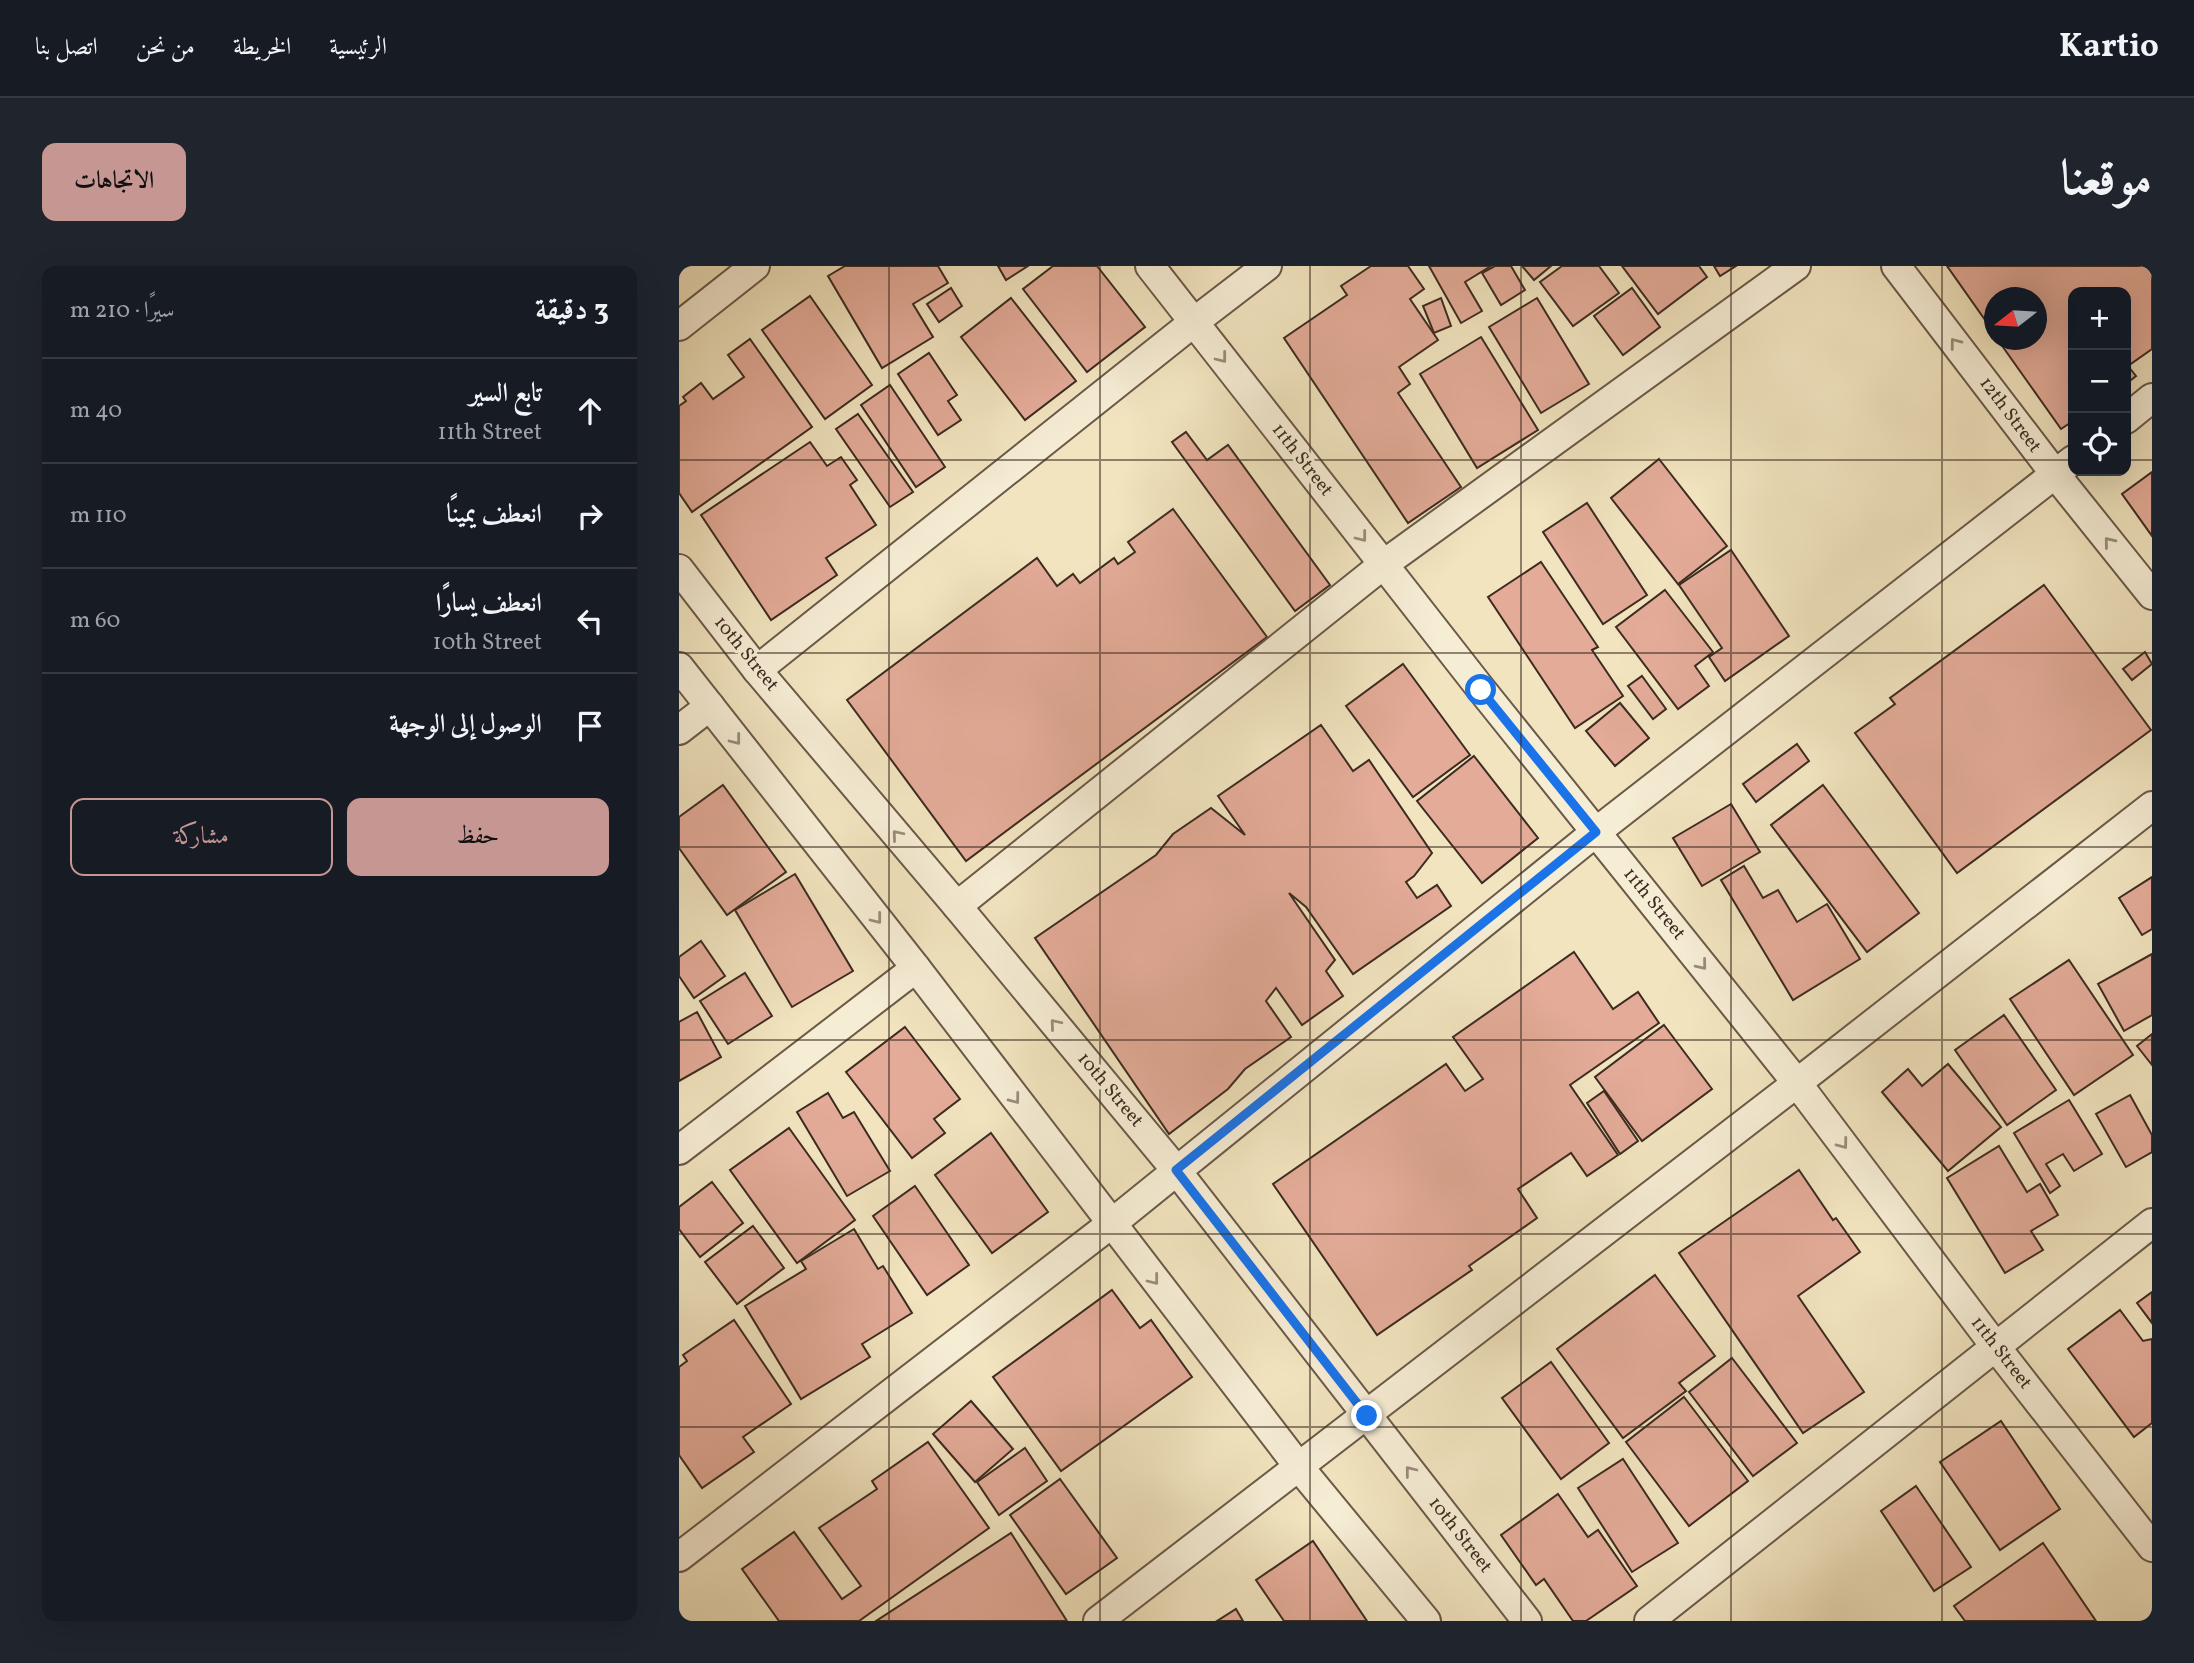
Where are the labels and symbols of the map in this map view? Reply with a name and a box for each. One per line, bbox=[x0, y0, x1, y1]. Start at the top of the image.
north arrow bbox=[1984, 287, 2047, 350]
one-way arrow bbox=[1950, 338, 1963, 351]
one-way arrow bbox=[1214, 350, 1226, 363]
street label: 12th Street bbox=[1973, 372, 2047, 459]
street label: 11th Street bbox=[1265, 418, 1339, 502]
one-way arrow bbox=[1354, 530, 1367, 542]
one-way arrow bbox=[2105, 537, 2118, 550]
street label: 10th Street bbox=[707, 611, 785, 698]
route start bbox=[1465, 674, 1496, 705]
one-way arrow bbox=[728, 732, 741, 744]
one-way arrow bbox=[893, 831, 906, 843]
street label: 11th Street bbox=[1617, 862, 1691, 946]
one-way arrow bbox=[868, 911, 881, 923]
one-way arrow bbox=[1694, 956, 1706, 969]
one-way arrow bbox=[1051, 1019, 1063, 1032]
street label: 10th Street bbox=[1071, 1047, 1149, 1133]
one-way arrow bbox=[1007, 1091, 1020, 1104]
one-way arrow bbox=[1834, 1136, 1847, 1148]
one-way arrow bbox=[1145, 1272, 1158, 1284]
street label: 11th Street bbox=[1964, 1311, 2038, 1395]
route end bbox=[1351, 1400, 1382, 1431]
one-way arrow bbox=[1405, 1466, 1418, 1478]
street label: 10th Street bbox=[1422, 1491, 1498, 1579]

